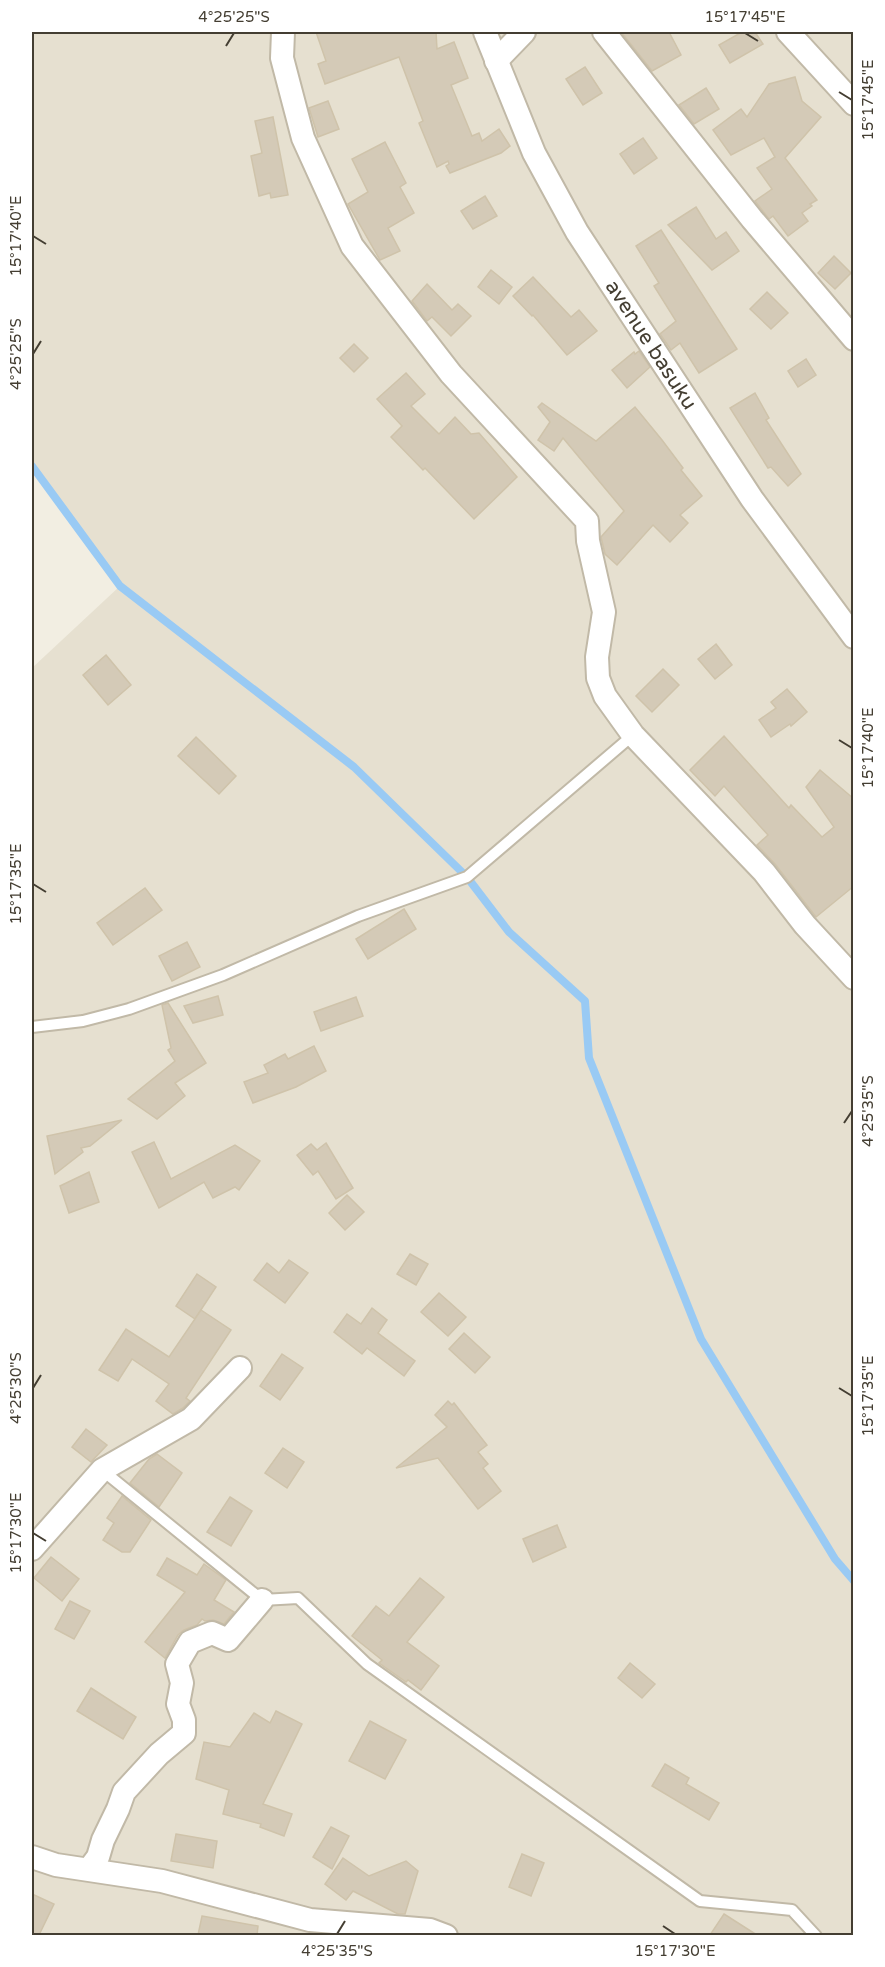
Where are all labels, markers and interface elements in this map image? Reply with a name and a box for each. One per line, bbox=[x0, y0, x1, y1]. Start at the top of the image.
text: 4°25'25"S bbox=[198, 8, 270, 26]
text: 15°17'45"E bbox=[705, 8, 785, 26]
text: 15°17'45"E bbox=[859, 60, 877, 140]
text: 15°17'40"E bbox=[7, 196, 25, 276]
street label: avenue basuku bbox=[600, 276, 702, 414]
text: 4°25'25"S bbox=[7, 318, 25, 390]
text: 15°17'40"E bbox=[859, 708, 877, 788]
text: 15°17'35"E bbox=[7, 844, 25, 924]
text: 4°25'35"S bbox=[859, 1075, 877, 1147]
text: 4°25'30"S bbox=[7, 1352, 25, 1424]
text: 15°17'35"E bbox=[859, 1356, 877, 1436]
text: 15°17'30"E bbox=[7, 1493, 25, 1573]
text: 4°25'35"S bbox=[301, 1942, 373, 1960]
text: 15°17'30"E bbox=[635, 1942, 715, 1960]

